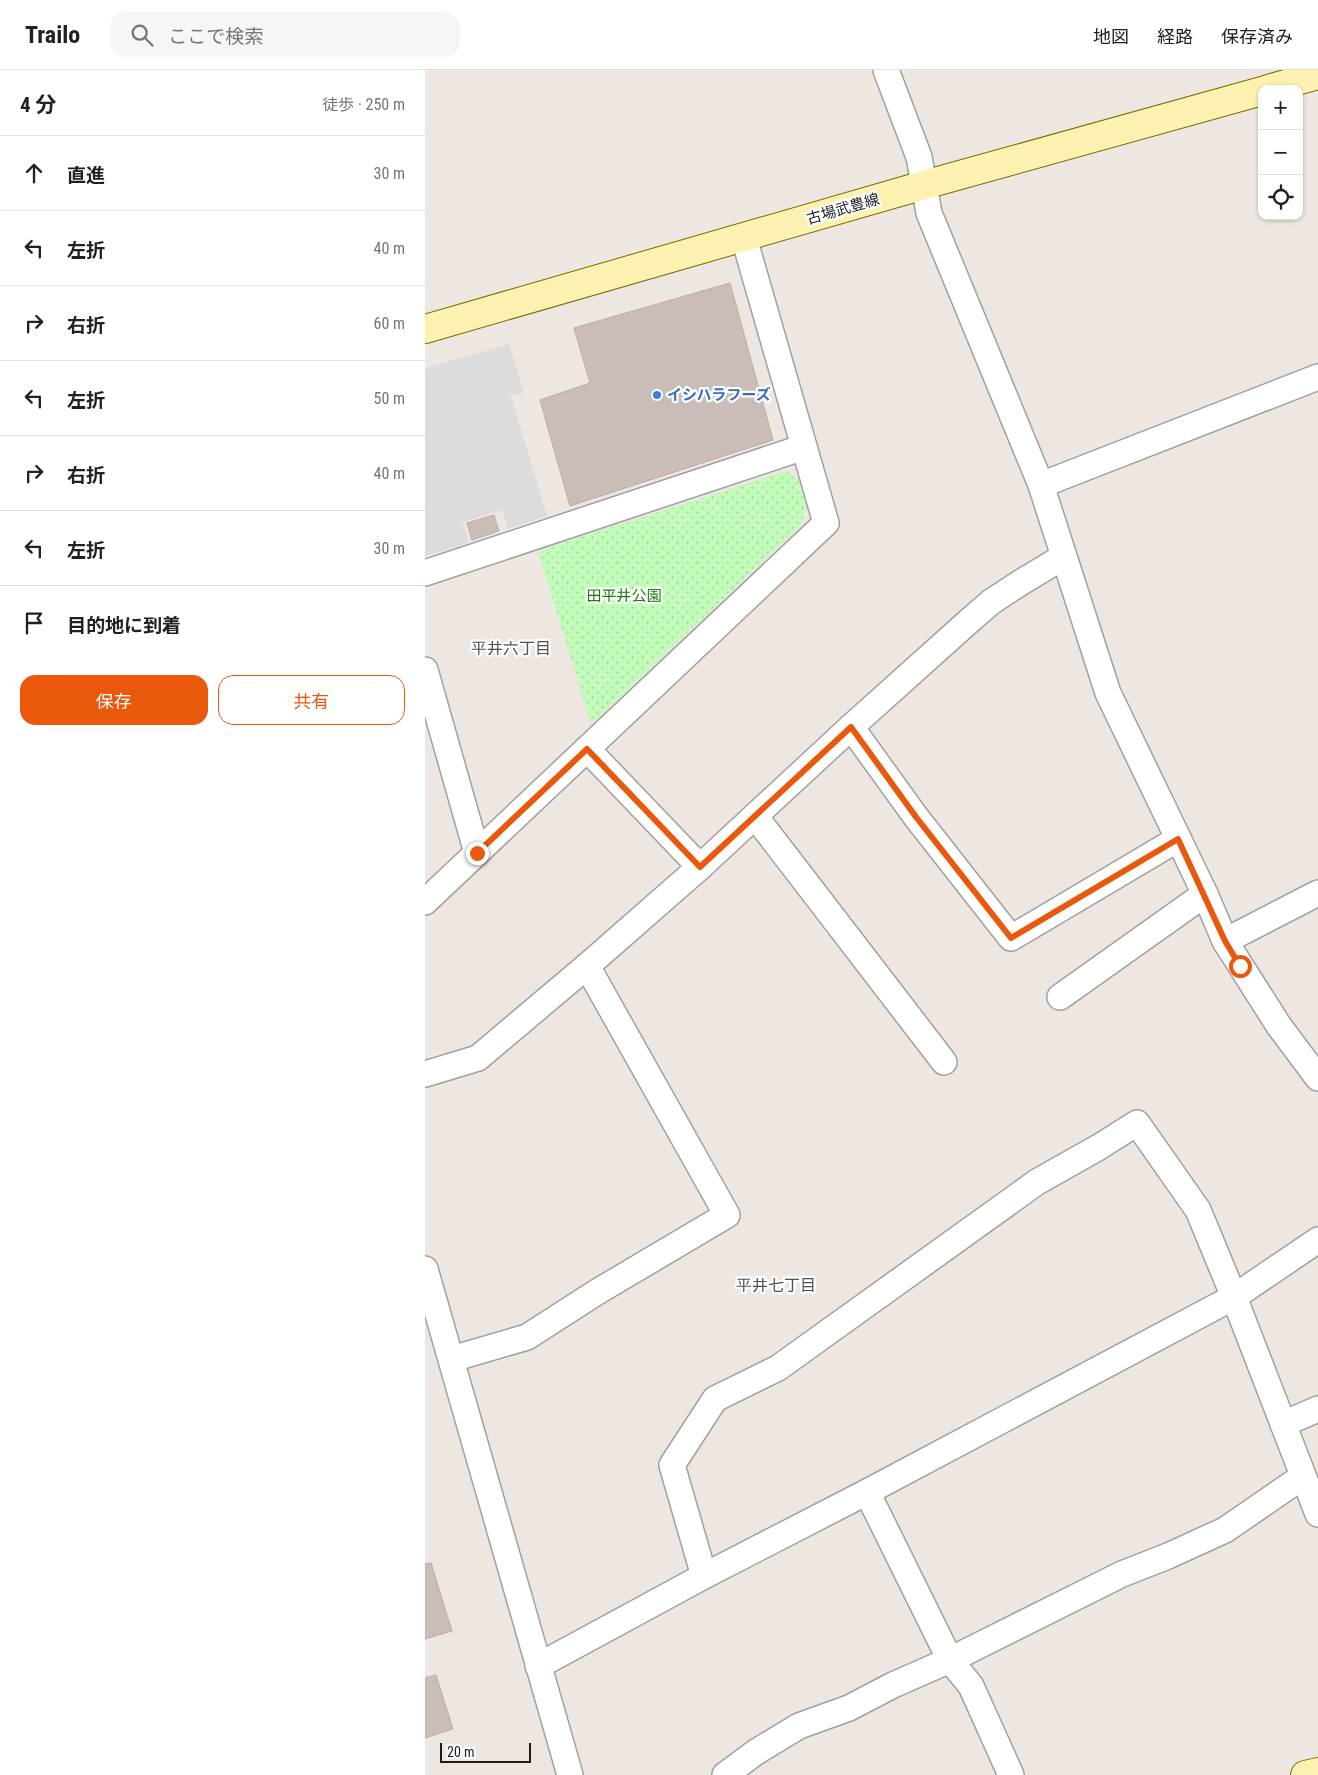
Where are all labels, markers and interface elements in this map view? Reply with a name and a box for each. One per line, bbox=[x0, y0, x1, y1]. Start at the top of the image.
search box bbox=[110, 12, 460, 57]
text: Trailo bbox=[25, 21, 80, 49]
icon: search bbox=[128, 21, 156, 49]
text: ここで検索 bbox=[168, 25, 263, 48]
text: 地図 bbox=[1093, 26, 1129, 47]
text: 経路 bbox=[1157, 26, 1193, 47]
text: 保存済み bbox=[1221, 26, 1293, 47]
map controls bbox=[1258, 85, 1303, 220]
button: + bbox=[1258, 85, 1303, 130]
text: 4 分 bbox=[20, 93, 56, 117]
text: 徒歩 · 250 m bbox=[322, 95, 405, 114]
button: − bbox=[1258, 130, 1303, 175]
icon: ahead bbox=[20, 159, 48, 187]
text: 直進 bbox=[67, 164, 105, 187]
text: 30 m bbox=[373, 164, 405, 183]
button: locate bbox=[1258, 175, 1303, 220]
street label: 古場武豊線 bbox=[804, 190, 882, 228]
icon: left bbox=[20, 234, 48, 262]
text: 左折 bbox=[67, 239, 105, 262]
text: 40 m bbox=[373, 239, 405, 258]
icon: right bbox=[20, 309, 48, 337]
text: 右折 bbox=[67, 314, 105, 337]
text: 60 m bbox=[373, 314, 405, 333]
icon: left bbox=[20, 384, 48, 412]
place label: イシハラフーズ bbox=[667, 386, 771, 404]
text: 左折 bbox=[67, 389, 105, 412]
text: 50 m bbox=[373, 389, 405, 408]
marker: イシハラフーズ bbox=[651, 389, 663, 401]
icon: right bbox=[20, 459, 48, 487]
text: 右折 bbox=[67, 464, 105, 487]
text: 40 m bbox=[373, 464, 405, 483]
icon: left bbox=[20, 534, 48, 562]
text: 左折 bbox=[67, 539, 105, 562]
text: 30 m bbox=[373, 539, 405, 558]
park label: 田平井公園 bbox=[586, 587, 662, 605]
icon: arrive bbox=[20, 609, 48, 637]
text: 目的地に到着 bbox=[67, 614, 181, 637]
district label: 平井六丁目 bbox=[471, 639, 551, 658]
button: 保存 bbox=[20, 675, 208, 725]
button: 共有 bbox=[218, 675, 405, 725]
route end bbox=[466, 842, 489, 865]
route start bbox=[1229, 955, 1252, 978]
district label: 平井七丁目 bbox=[736, 1276, 816, 1295]
scale bar bbox=[440, 1740, 531, 1763]
text: 20 m bbox=[447, 1744, 475, 1760]

